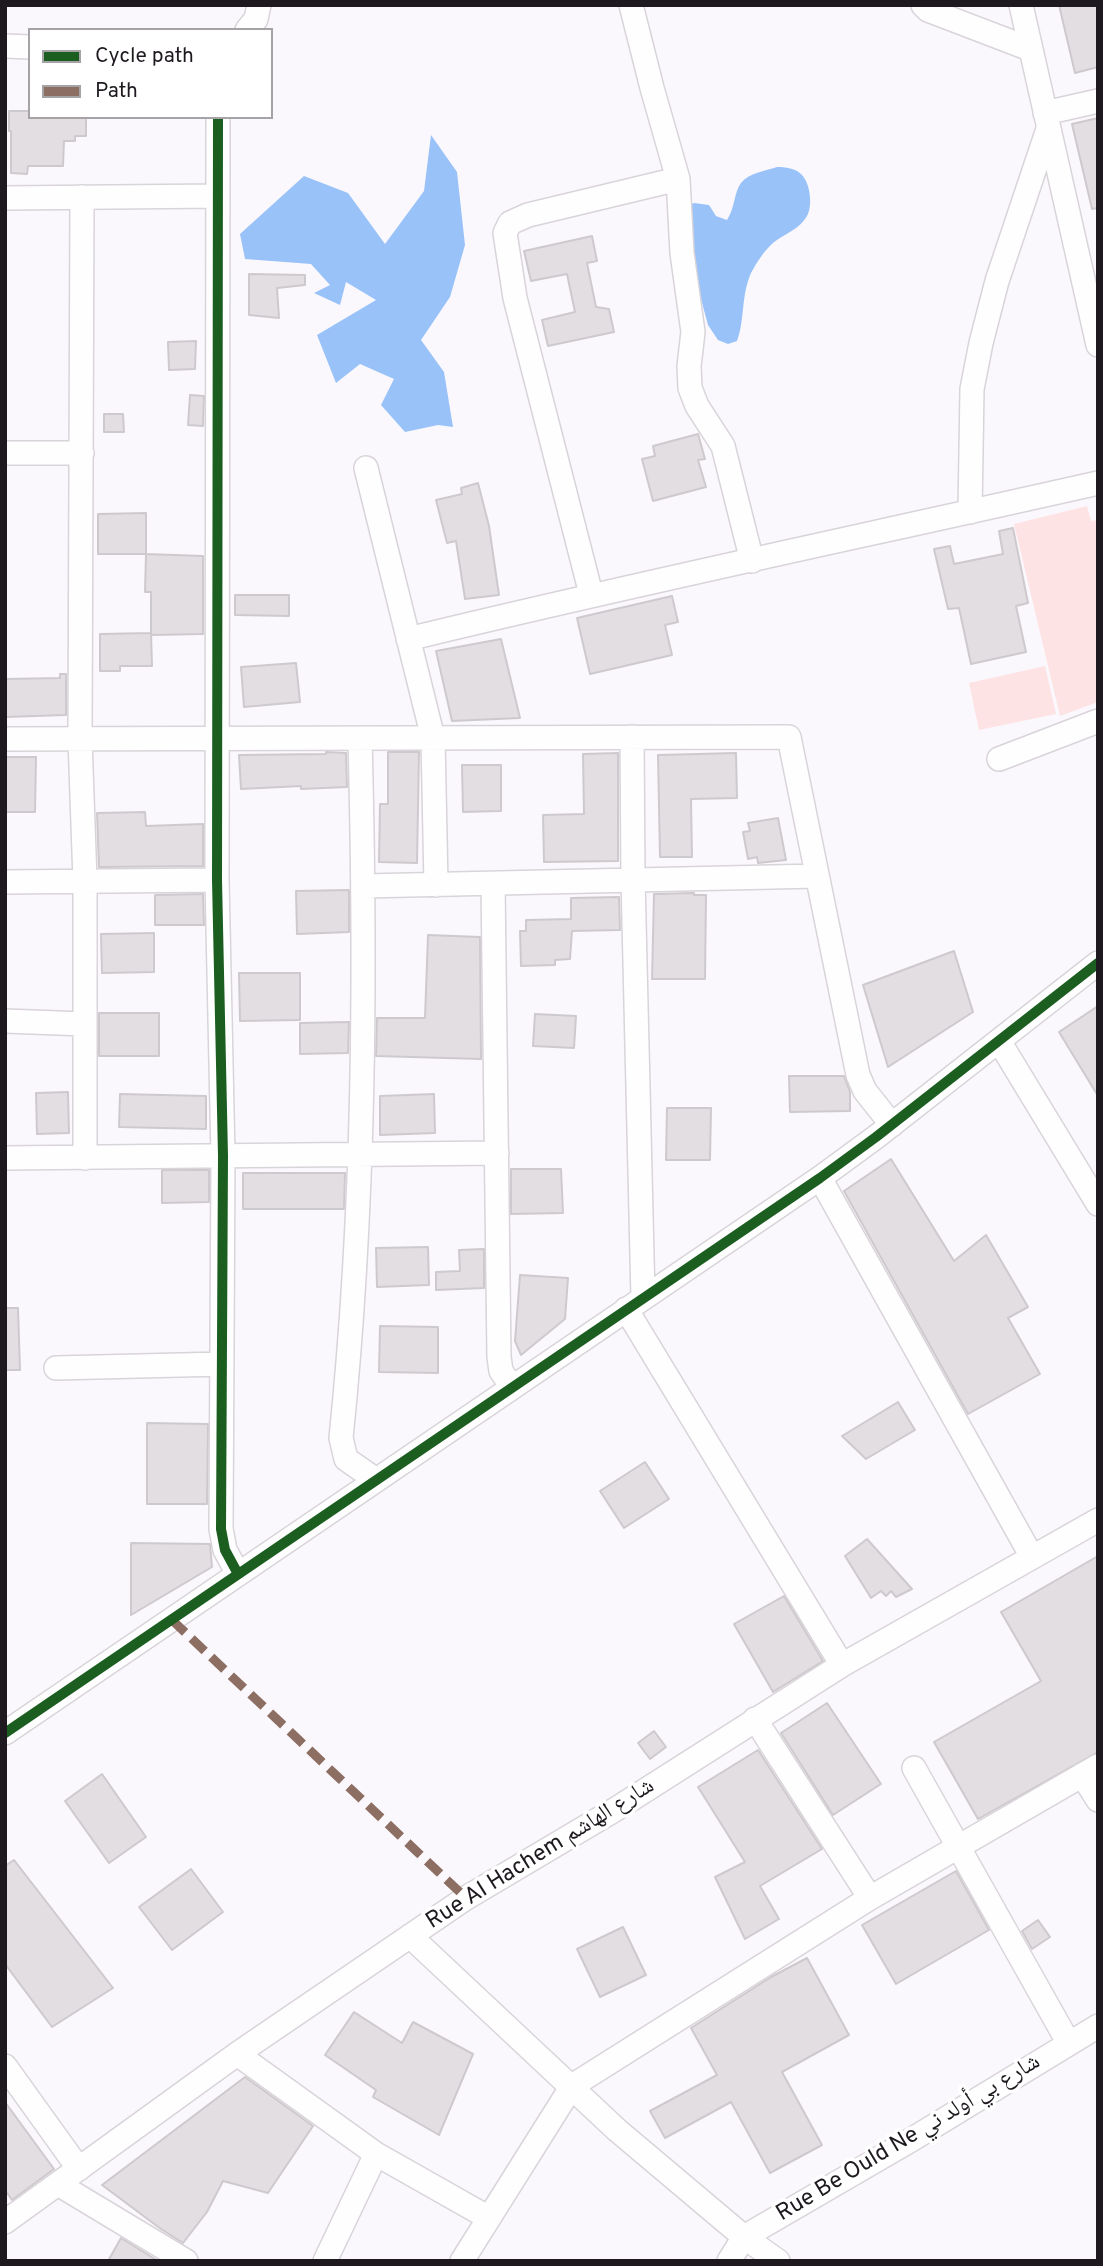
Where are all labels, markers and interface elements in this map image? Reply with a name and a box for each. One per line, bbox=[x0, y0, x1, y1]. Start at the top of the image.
legend bbox=[28, 28, 273, 119]
text: Cycle path bbox=[95, 43, 194, 70]
text: Path bbox=[95, 78, 138, 105]
street label: Rue Al Hachem شارع الهاشم bbox=[422, 1773, 660, 1937]
street label: Rue Be Ould Ne شارع بي أولد ني bbox=[772, 2049, 1046, 2229]

